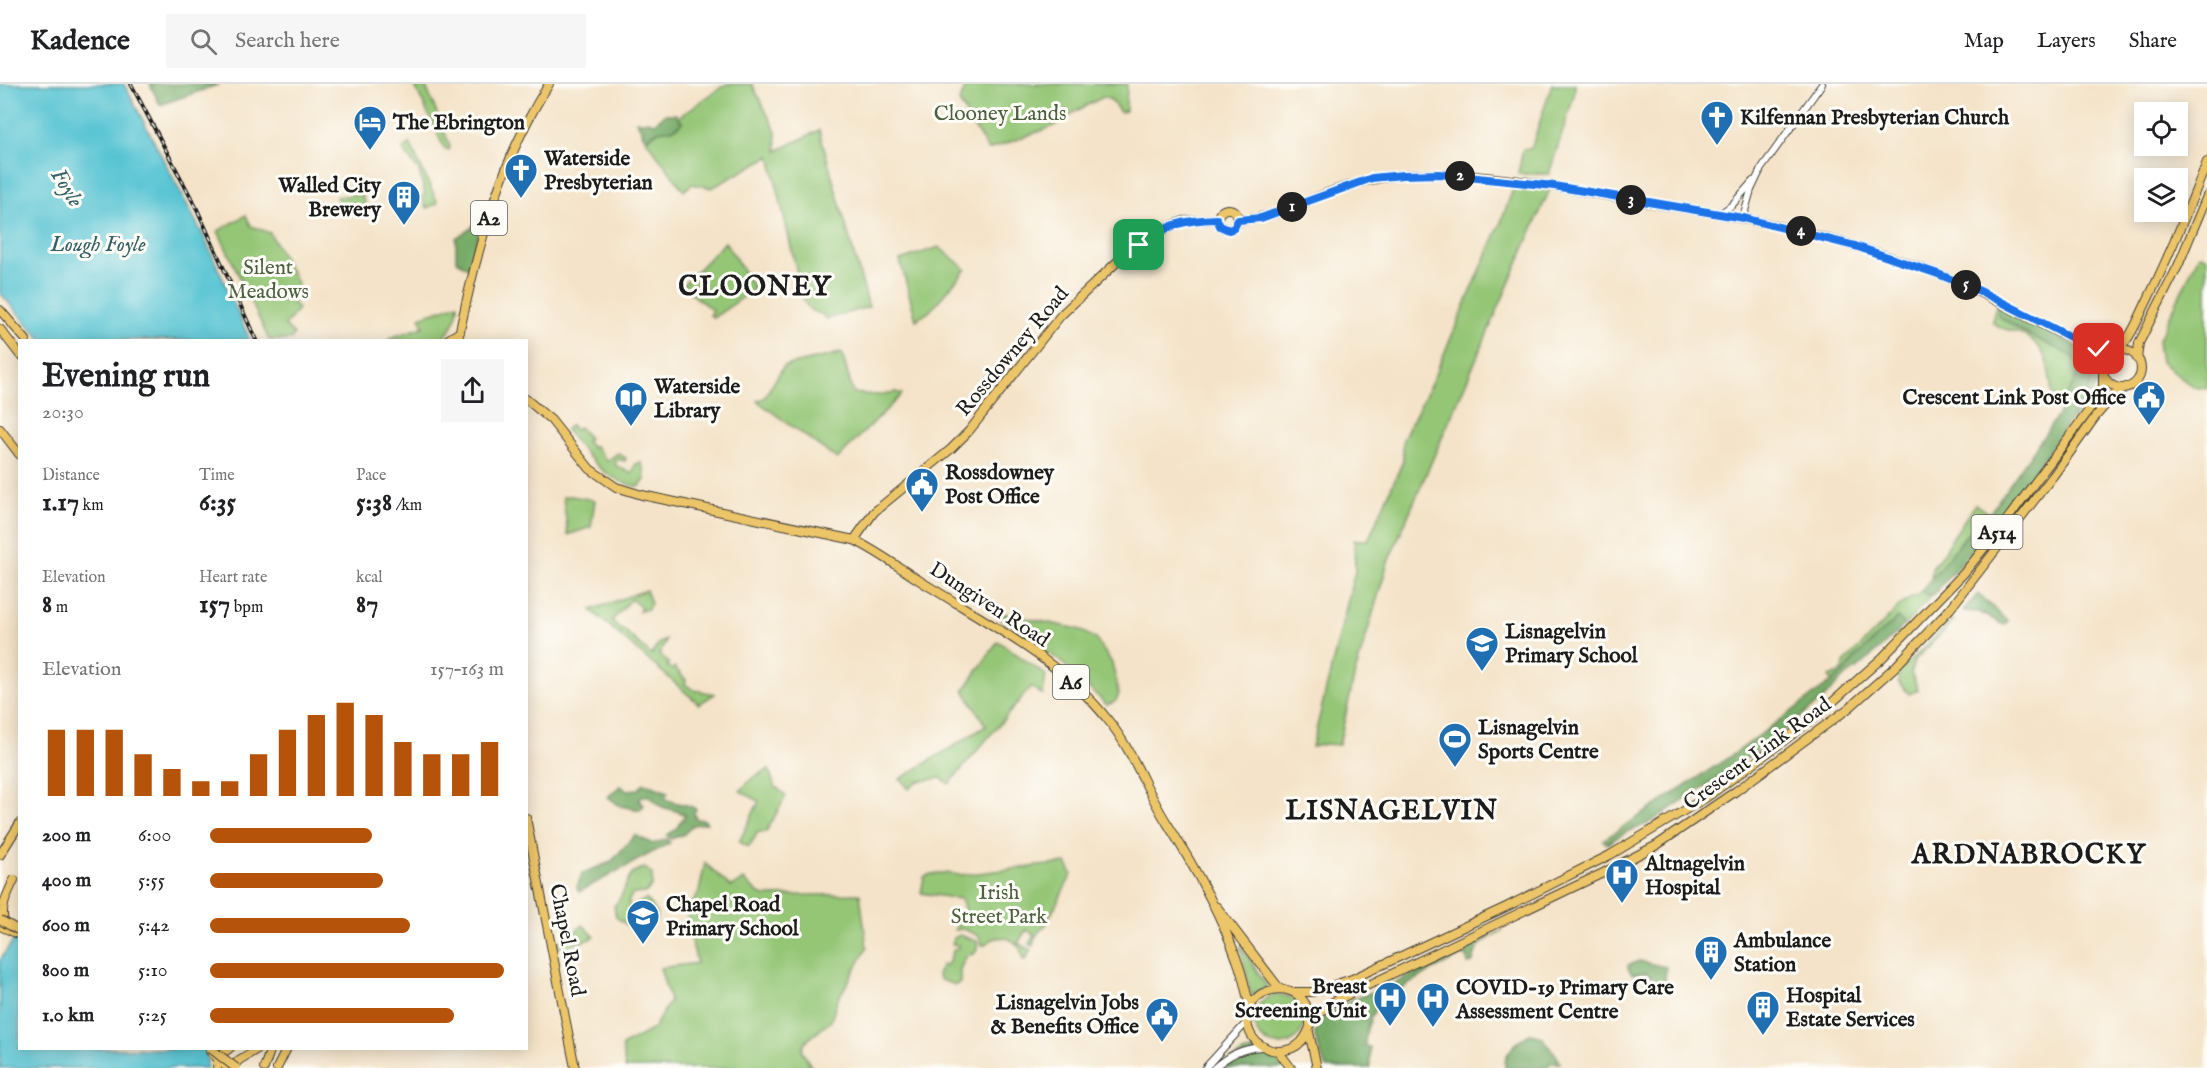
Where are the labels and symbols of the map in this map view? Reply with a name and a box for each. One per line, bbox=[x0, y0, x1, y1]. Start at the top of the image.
church icon: Kilfennan Presbyterian Church bbox=[1699, 99, 1735, 146]
park label: Clooney Lands bbox=[934, 101, 1066, 128]
hotel icon: The Ebrington bbox=[352, 104, 388, 151]
place label: Kilfennan Presbyterian Church bbox=[1740, 105, 2010, 132]
place label: The Ebrington bbox=[392, 110, 525, 137]
place label: Waterside Presbyterian bbox=[543, 146, 653, 197]
church icon: Waterside Presbyterian bbox=[503, 152, 539, 199]
pin: 2 bbox=[1445, 161, 1475, 191]
water label: Foyle bbox=[44, 163, 89, 213]
place label: Walled City Brewery bbox=[277, 173, 382, 224]
building icon: Walled City Brewery bbox=[386, 179, 422, 226]
pin: 3 bbox=[1616, 185, 1646, 215]
pin: 1 bbox=[1277, 192, 1307, 222]
road number: A2 bbox=[471, 201, 507, 235]
pin: 4 bbox=[1786, 216, 1816, 246]
pin bbox=[1113, 219, 1164, 270]
water label: Lough Foyle bbox=[49, 231, 146, 259]
park label: Silent Meadows bbox=[227, 255, 309, 306]
pin: 5 bbox=[1951, 270, 1981, 300]
district label: CLOONEY bbox=[678, 271, 832, 305]
street label: Rossdowney Road bbox=[951, 281, 1076, 422]
pin bbox=[2073, 323, 2124, 374]
place label: Waterside Library bbox=[653, 374, 740, 425]
public building icon: Crescent Link Post Office bbox=[2131, 379, 2167, 426]
library icon: Waterside Library bbox=[613, 380, 649, 427]
place label: Crescent Link Post Office bbox=[1903, 385, 2126, 412]
place label: Rossdowney Post Office bbox=[945, 460, 1055, 511]
public building icon: Rossdowney Post Office bbox=[904, 466, 940, 513]
road number: A514 bbox=[1972, 515, 2022, 549]
street label: Dungiven Road bbox=[924, 556, 1055, 655]
place label: Lisnagelvin Primary School bbox=[1505, 619, 1639, 670]
school or university icon: Lisnagelvin Primary School bbox=[1464, 625, 1500, 672]
road number: A6 bbox=[1053, 665, 1089, 699]
street label: Crescent Link Road bbox=[1679, 691, 1838, 817]
place label: Lisnagelvin Sports Centre bbox=[1478, 715, 1599, 766]
sports icon: Lisnagelvin Sports Centre bbox=[1437, 721, 1473, 768]
district label: LISNAGELVIN bbox=[1285, 795, 1499, 829]
district label: ARDNABROCKY bbox=[1911, 839, 2146, 873]
place label: Altnagelvin Hospital bbox=[1644, 851, 1745, 902]
hospital icon: Altnagelvin Hospital bbox=[1604, 857, 1640, 904]
park label: Irish Street Park bbox=[951, 880, 1048, 931]
street label: Chapel Road bbox=[542, 882, 591, 1000]
place label: Chapel Road Primary School bbox=[666, 892, 800, 943]
school or university icon: Chapel Road Primary School bbox=[625, 898, 661, 945]
place label: Ambulance Station bbox=[1733, 928, 1831, 979]
building icon: Ambulance Station bbox=[1693, 934, 1729, 981]
place label: Breast Screening Unit bbox=[1235, 974, 1368, 1025]
place label: COVID-19 Primary Care Assessment Centre bbox=[1455, 975, 1674, 1026]
hospital icon: Breast Screening Unit bbox=[1372, 980, 1408, 1027]
hospital icon: COVID-19 Primary Care Assessment Centre bbox=[1415, 981, 1451, 1028]
place label: Hospital Estate Services bbox=[1786, 983, 1915, 1034]
building icon: Hospital Estate Services bbox=[1745, 989, 1781, 1036]
place label: Lisnagelvin Jobs & Benefits Office bbox=[990, 990, 1139, 1041]
public building icon: Lisnagelvin Jobs & Benefits Office bbox=[1144, 996, 1180, 1043]

